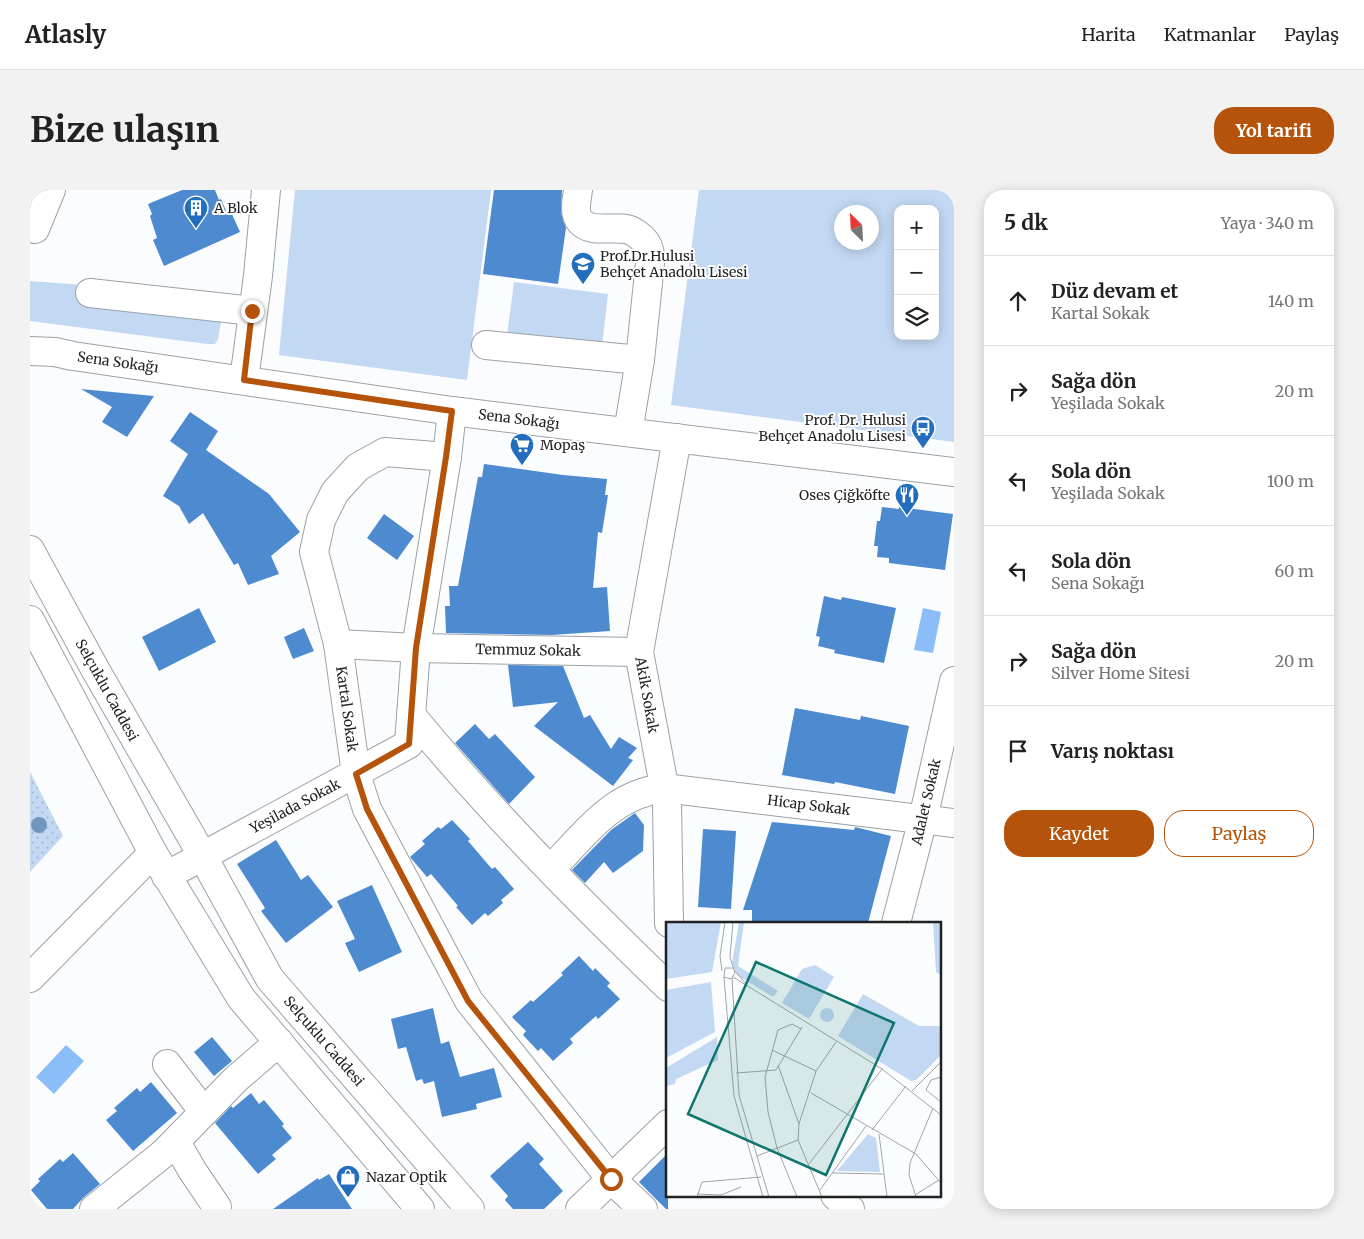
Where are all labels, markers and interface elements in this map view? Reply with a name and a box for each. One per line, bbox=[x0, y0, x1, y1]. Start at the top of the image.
text: Atlasly bbox=[25, 19, 106, 50]
text: Harita bbox=[1081, 23, 1136, 46]
text: Katmanlar bbox=[1164, 23, 1256, 46]
text: Paylaş bbox=[1284, 23, 1339, 46]
button: Yol tarifi bbox=[1214, 107, 1334, 154]
text: Bize ulaşın bbox=[30, 108, 219, 152]
building icon: A Blok bbox=[183, 195, 209, 229]
place label: A Blok bbox=[213, 199, 258, 217]
north arrow bbox=[834, 205, 879, 250]
map controls bbox=[894, 205, 939, 340]
button: + bbox=[894, 205, 939, 250]
text: 5 dk bbox=[1004, 209, 1048, 236]
text: Yaya · 340 m bbox=[1221, 213, 1314, 233]
place label: Prof.Dr.Hulusi Behçet Anadolu Lisesi bbox=[600, 247, 748, 281]
button: − bbox=[894, 250, 939, 295]
school or university icon: Prof.Dr.Hulusi Behçet Anadolu Lisesi bbox=[570, 251, 596, 285]
text: Düz devam et bbox=[1051, 279, 1178, 303]
icon: ahead bbox=[1004, 287, 1032, 315]
text: 140 m bbox=[1268, 291, 1314, 311]
button: layers bbox=[894, 295, 939, 340]
route end bbox=[241, 300, 264, 323]
text: Kartal Sokak bbox=[1051, 303, 1150, 323]
street label: Sena Sokağı bbox=[76, 347, 160, 377]
text: Sağa dön bbox=[1051, 369, 1136, 393]
icon: right bbox=[1004, 377, 1032, 405]
text: 20 m bbox=[1275, 381, 1314, 401]
text: Yeşilada Sokak bbox=[1051, 393, 1165, 413]
street label: Sena Sokağı bbox=[477, 405, 561, 433]
place label: Prof. Dr. Hulusi Behçet Anadolu Lisesi bbox=[758, 411, 906, 445]
bus stop icon: Prof. Dr. Hulusi Behçet Anadolu Lisesi bbox=[910, 415, 936, 449]
supermarket icon: Mopaş bbox=[509, 432, 535, 466]
place label: Mopaş bbox=[540, 436, 585, 454]
text: Sola dön bbox=[1051, 459, 1131, 483]
icon: left bbox=[1004, 467, 1032, 495]
text: 100 m bbox=[1267, 471, 1314, 491]
restaurant icon: Oses Çiğköfte bbox=[894, 482, 920, 516]
text: Yeşilada Sokak bbox=[1051, 483, 1165, 503]
place label: Oses Çiğköfte bbox=[799, 486, 890, 504]
text: Sola dön bbox=[1051, 549, 1131, 573]
icon: left bbox=[1004, 557, 1032, 585]
text: 60 m bbox=[1274, 561, 1314, 581]
text: Sena Sokağı bbox=[1051, 573, 1145, 593]
street label: Selçuklu Caddesi bbox=[72, 636, 143, 744]
text: Sağa dön bbox=[1051, 639, 1136, 663]
street label: Temmuz Sokak bbox=[475, 640, 581, 660]
icon: right bbox=[1004, 647, 1032, 675]
text: 20 m bbox=[1275, 651, 1314, 671]
street label: Akik Sokak bbox=[631, 654, 663, 735]
text: Silver Home Sitesi bbox=[1051, 663, 1190, 683]
street label: Kartal Sokak bbox=[332, 665, 362, 753]
icon: arrive bbox=[1004, 737, 1032, 765]
text: Varış noktası bbox=[1051, 739, 1174, 763]
street label: Adalet Sokak bbox=[907, 757, 945, 848]
street label: Yeşilada Sokak bbox=[246, 775, 343, 838]
street label: Hicap Sokak bbox=[766, 791, 852, 819]
button: Kaydet bbox=[1004, 810, 1154, 857]
button: Paylaş bbox=[1164, 810, 1314, 857]
inset map bbox=[666, 922, 942, 1196]
street label: Selçuklu Caddesi bbox=[280, 992, 368, 1090]
shop icon: Nazar Optik bbox=[335, 1164, 361, 1198]
place label: Nazar Optik bbox=[366, 1168, 447, 1186]
route start bbox=[600, 1168, 623, 1191]

